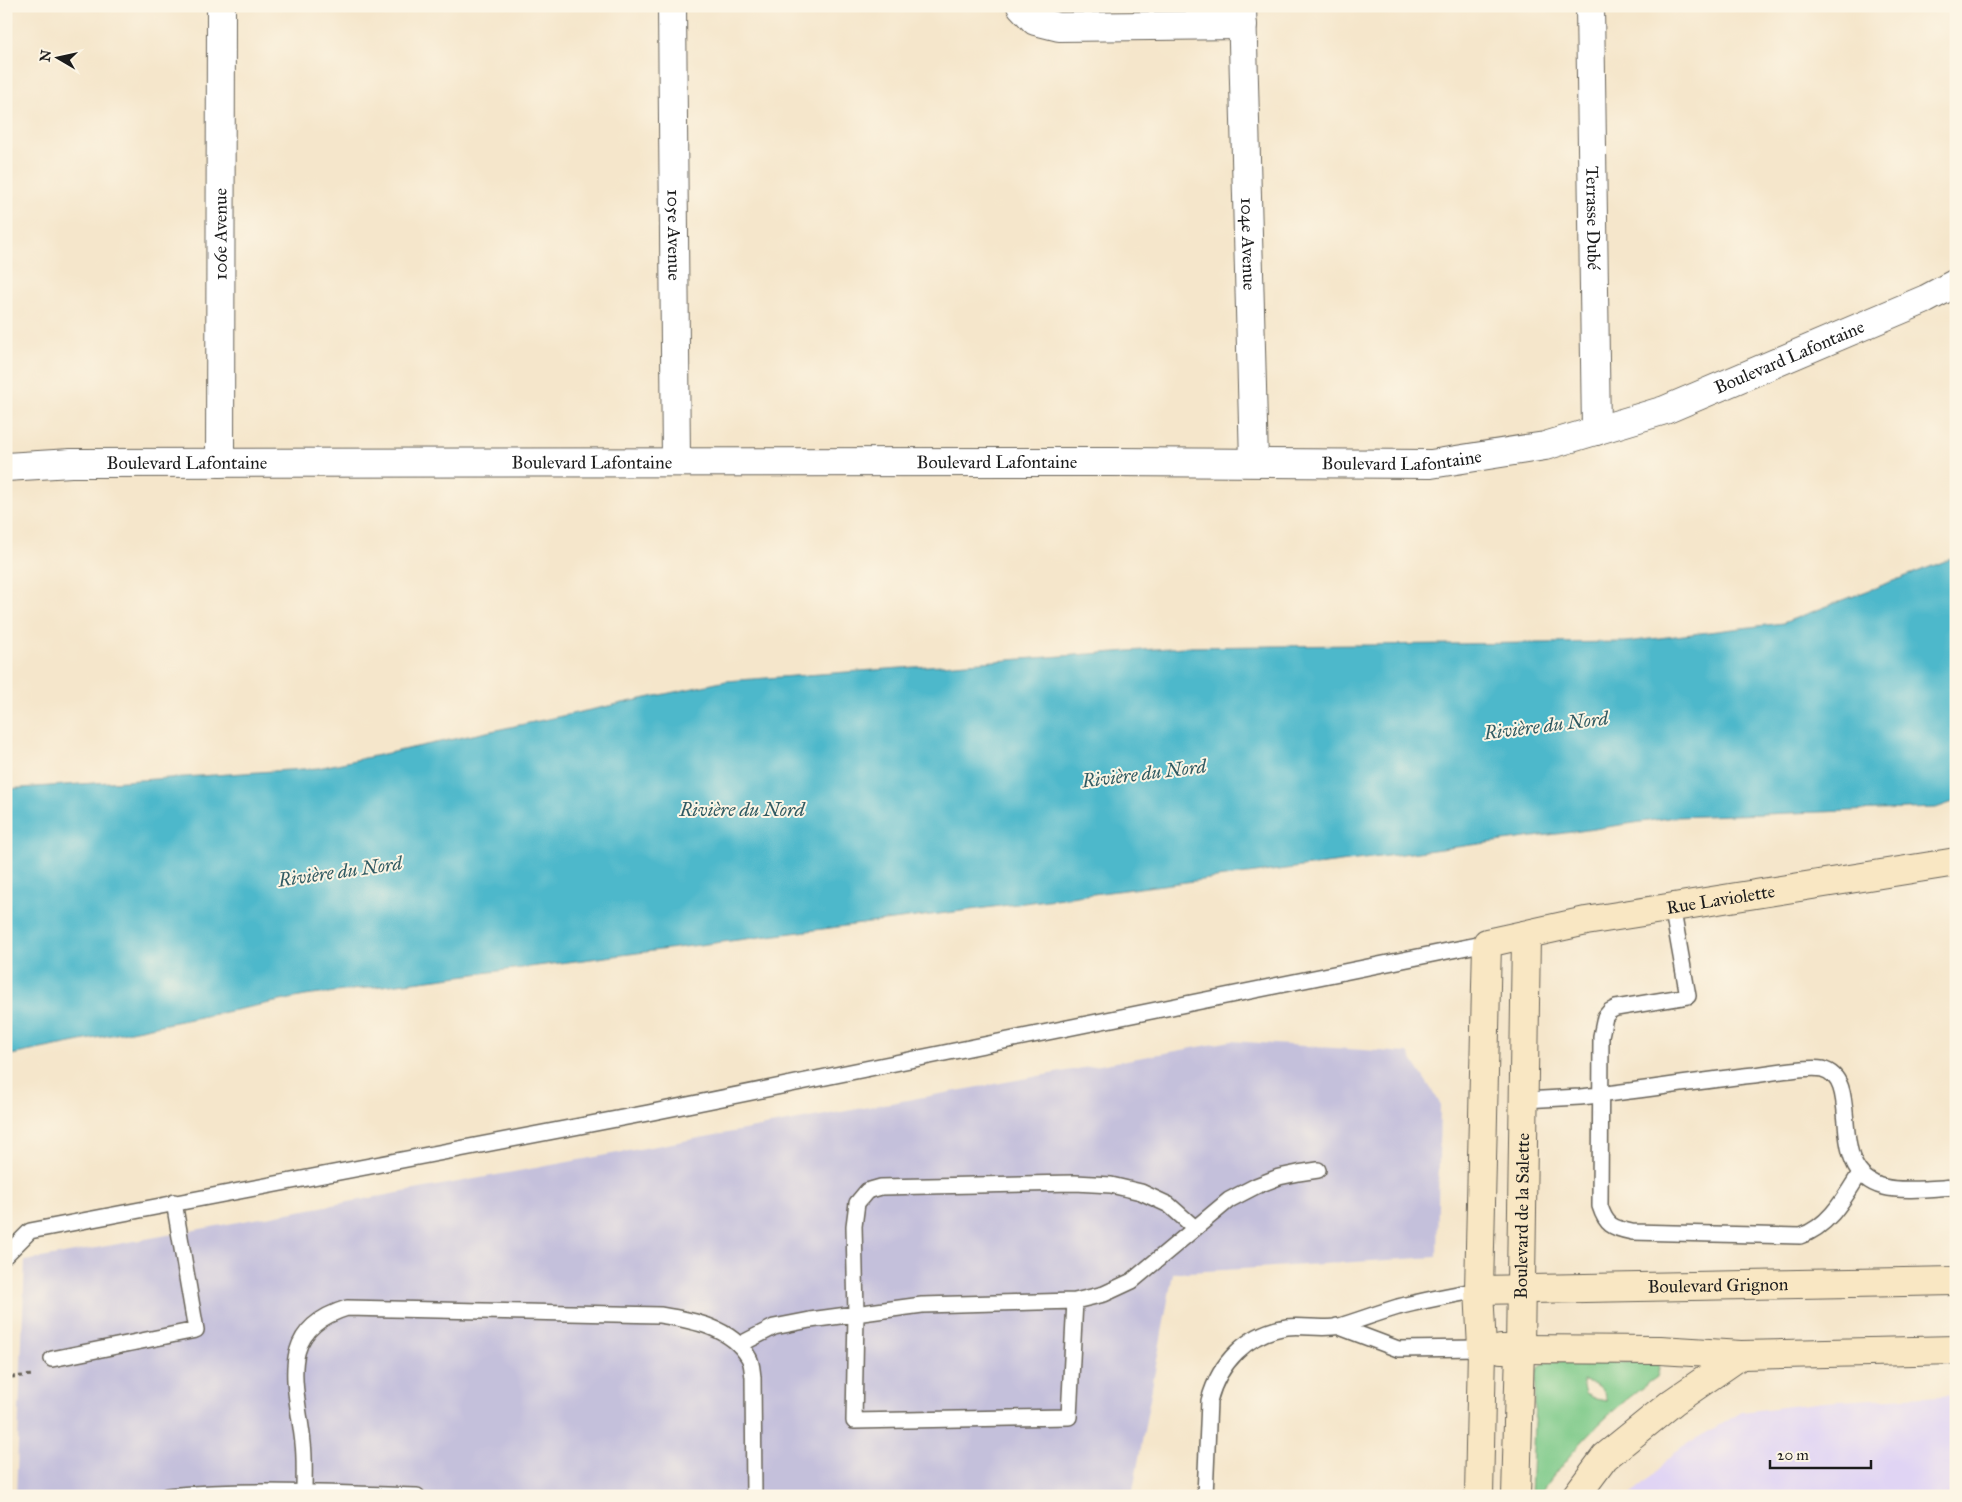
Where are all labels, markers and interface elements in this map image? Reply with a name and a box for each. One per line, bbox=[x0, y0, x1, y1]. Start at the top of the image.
north arrow bbox=[32, 32, 82, 82]
text: N bbox=[36, 49, 55, 63]
street label: Terrasse Dubé bbox=[1581, 166, 1605, 271]
street label: 106e Avenue bbox=[209, 188, 232, 280]
street label: 105e Avenue bbox=[663, 189, 685, 281]
street label: 104e Avenue bbox=[1236, 197, 1260, 291]
street label: Boulevard Lafontaine bbox=[1711, 316, 1868, 399]
street label: Boulevard Lafontaine bbox=[1321, 445, 1483, 475]
street label: Boulevard Lafontaine bbox=[512, 451, 672, 474]
street label: Boulevard Lafontaine bbox=[917, 451, 1077, 473]
street label: Boulevard Lafontaine bbox=[107, 452, 267, 474]
water label: Rivière du Nord bbox=[1482, 706, 1611, 745]
water label: Rivière du Nord bbox=[1080, 754, 1209, 793]
water label: Rivière du Nord bbox=[678, 798, 806, 821]
water label: Rivière du Nord bbox=[276, 851, 405, 892]
street label: Rue Laviolette bbox=[1665, 880, 1776, 919]
street label: Boulevard de la Salette bbox=[1510, 1133, 1534, 1299]
street label: Boulevard Grignon bbox=[1647, 1273, 1789, 1298]
scale bar bbox=[1770, 1437, 1871, 1469]
text: 20 m bbox=[1777, 1446, 1809, 1464]

